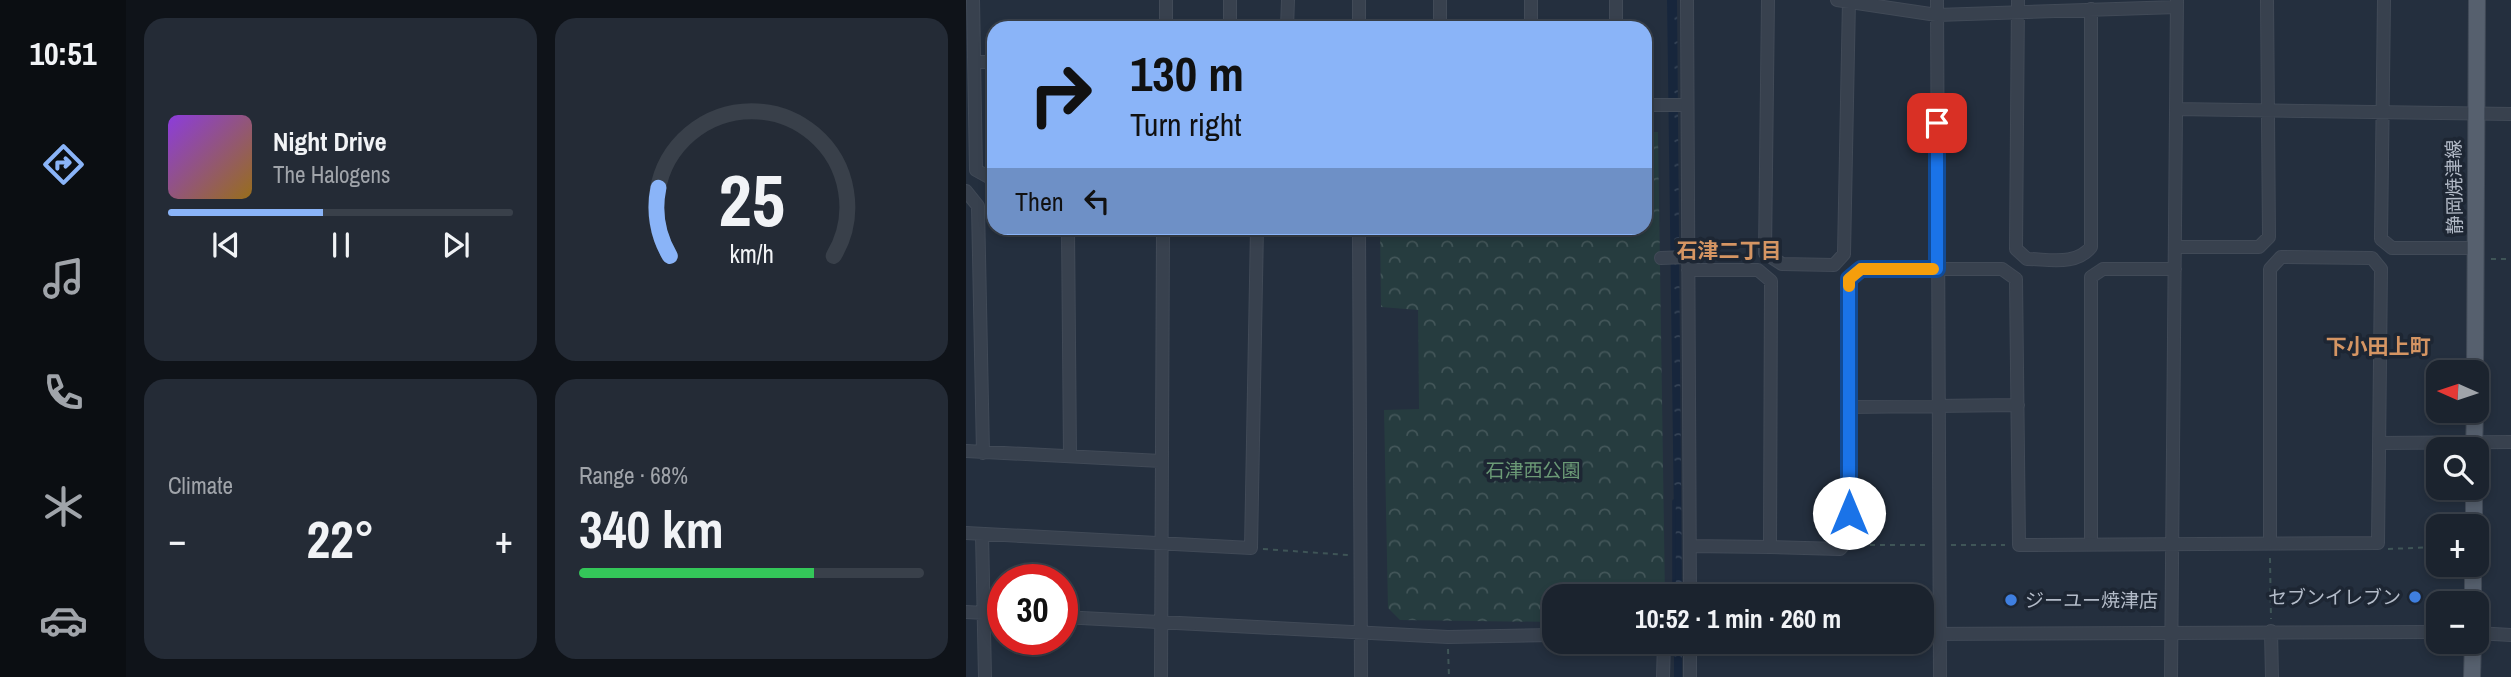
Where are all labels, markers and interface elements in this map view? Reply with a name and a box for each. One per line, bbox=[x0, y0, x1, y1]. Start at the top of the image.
text: 10:51 bbox=[29, 32, 97, 75]
text: 130 m bbox=[1130, 40, 1244, 106]
icon: right bbox=[1015, 49, 1106, 140]
pin bbox=[1907, 93, 1967, 153]
text: Turn right bbox=[1130, 103, 1242, 146]
icon: arrive bbox=[1918, 104, 1956, 142]
text: Night Drive bbox=[273, 124, 387, 159]
street label: 静岡焼津線 bbox=[2440, 139, 2468, 235]
icon: directions bbox=[39, 140, 88, 189]
text: 25 bbox=[718, 151, 785, 249]
text: The Halogens bbox=[273, 159, 390, 190]
icon: left bbox=[1078, 182, 1116, 220]
text: Then bbox=[1015, 184, 1064, 219]
icon: previous bbox=[207, 226, 245, 264]
icon: pause bbox=[322, 226, 360, 264]
icon: next bbox=[437, 226, 475, 264]
district label: 石津二丁目 bbox=[1677, 236, 1782, 265]
text: km/h bbox=[729, 237, 774, 271]
icon: music bbox=[39, 254, 88, 303]
district label: 下小田上町 bbox=[2326, 332, 2431, 361]
north arrow bbox=[2426, 360, 2488, 424]
map controls bbox=[2426, 360, 2489, 654]
icon: phone bbox=[39, 368, 88, 417]
button: search bbox=[2426, 437, 2489, 500]
park label: 石津西公園 bbox=[1485, 457, 1581, 483]
text: Range · 68% bbox=[579, 460, 688, 491]
text: Climate bbox=[168, 470, 233, 501]
position arrow bbox=[1812, 476, 1886, 550]
icon: climate bbox=[39, 482, 88, 531]
text: 340 km bbox=[579, 494, 724, 564]
text: 22° bbox=[306, 504, 375, 574]
text: − bbox=[168, 514, 186, 565]
text: + bbox=[495, 514, 513, 565]
button: + bbox=[2426, 514, 2489, 577]
speed limit sign: 30 bbox=[987, 564, 1078, 655]
place label: セブンイレブン bbox=[2268, 584, 2401, 610]
place label: ジーユー焼津店 bbox=[2025, 587, 2158, 613]
marker: セブンイレブン bbox=[2407, 589, 2423, 605]
button: − bbox=[2426, 591, 2489, 654]
marker: ジーユー焼津店 bbox=[2003, 592, 2019, 608]
icon: car bbox=[39, 596, 88, 645]
text: 10:52 · 1 min · 260 m bbox=[1635, 601, 1841, 636]

